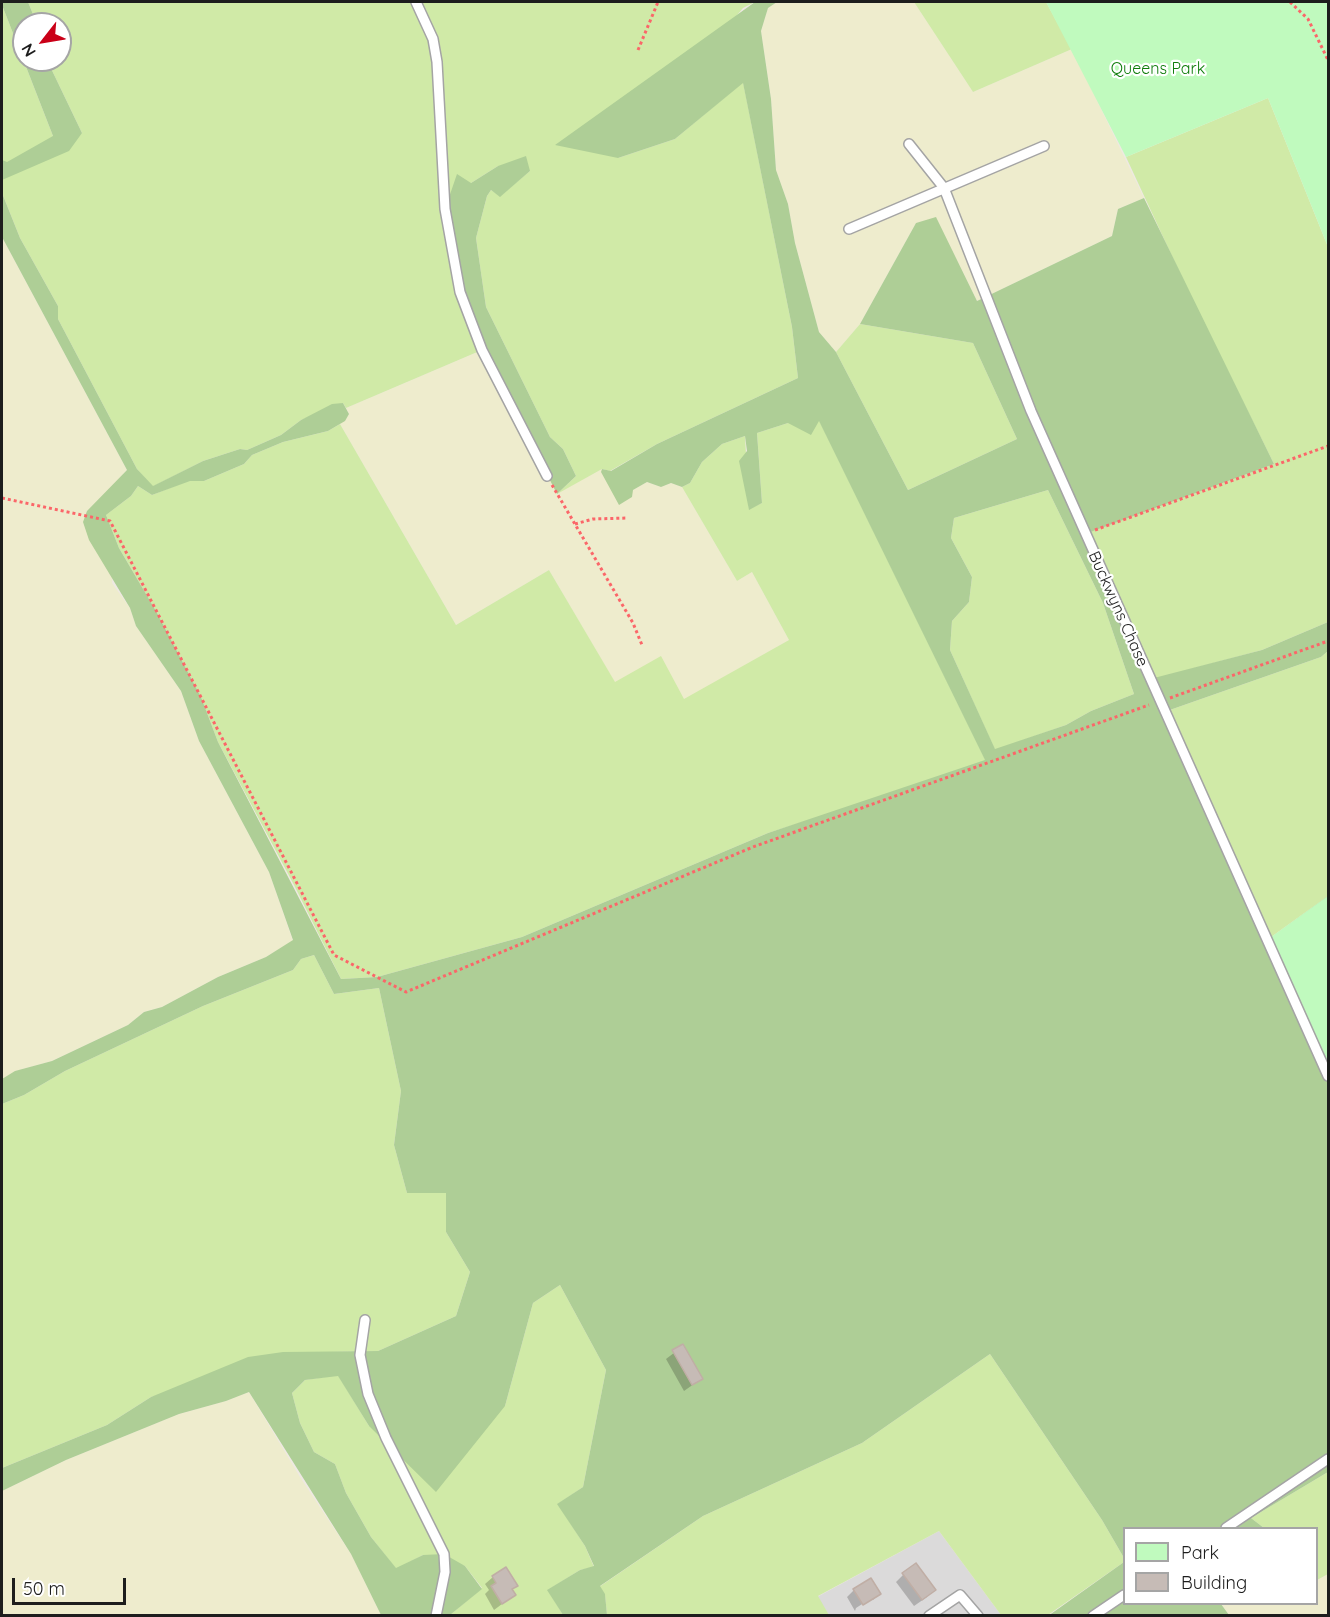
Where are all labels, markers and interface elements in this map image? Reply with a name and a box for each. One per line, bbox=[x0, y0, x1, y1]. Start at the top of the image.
north arrow bbox=[12, 12, 72, 72]
text: N bbox=[17, 40, 40, 60]
park label: Queens Park bbox=[1111, 59, 1205, 79]
street label: Buckwyns Chase bbox=[1084, 548, 1152, 670]
legend bbox=[1123, 1527, 1318, 1605]
text: Park bbox=[1181, 1541, 1219, 1564]
scale bar bbox=[15, 1566, 129, 1604]
text: Building bbox=[1181, 1571, 1247, 1594]
text: 50 m bbox=[23, 1577, 65, 1600]

